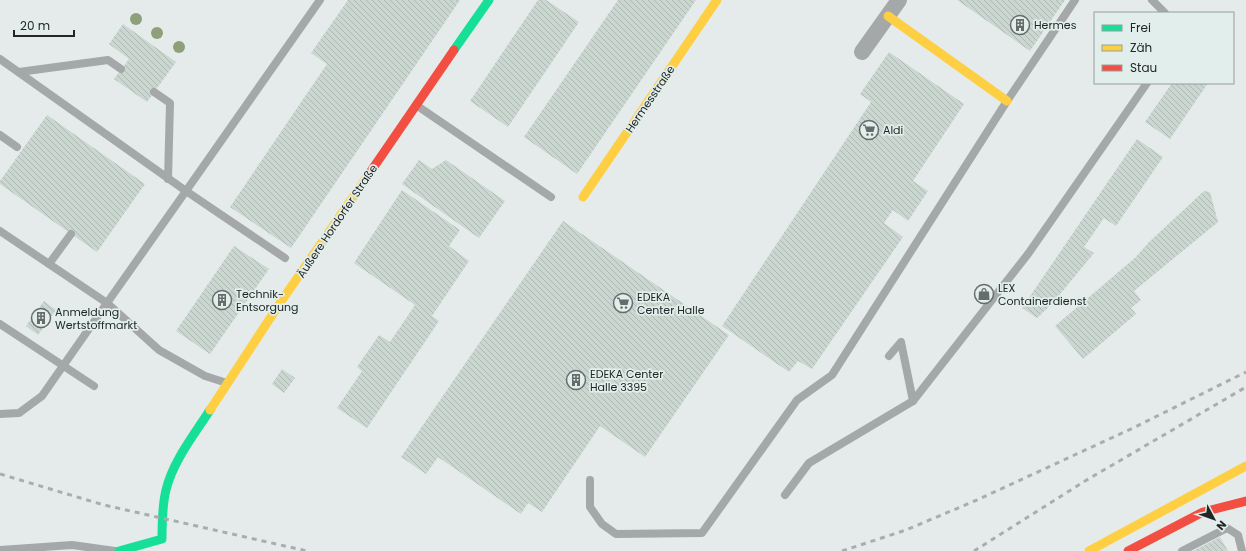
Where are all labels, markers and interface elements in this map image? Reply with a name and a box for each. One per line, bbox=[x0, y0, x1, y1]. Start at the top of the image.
scale bar bbox=[14, 12, 74, 38]
legend bbox=[1094, 12, 1234, 84]
building icon: Hermes bbox=[1009, 14, 1031, 36]
text: 20 m bbox=[20, 17, 50, 34]
place label: Hermes bbox=[1034, 17, 1077, 33]
text: Frei bbox=[1130, 19, 1151, 36]
text: Zäh bbox=[1130, 39, 1152, 56]
text: Stau bbox=[1130, 59, 1157, 76]
street label: Hermesstraße bbox=[622, 62, 679, 136]
supermarket icon: Aldi bbox=[858, 119, 880, 141]
place label: Aldi bbox=[883, 122, 904, 138]
street label: Äußere Hordorfer Straße bbox=[293, 161, 381, 281]
place label: LEX Containerdienst bbox=[998, 280, 1086, 309]
shop icon: LEX Containerdienst bbox=[973, 283, 995, 305]
place label: Technik- Entsorgung bbox=[236, 286, 299, 315]
building icon: Technik- Entsorgung bbox=[211, 289, 233, 311]
place label: EDEKA Center Halle bbox=[637, 289, 705, 318]
supermarket icon: EDEKA Center Halle bbox=[612, 292, 634, 314]
place label: Anmeldung Wertstoffmarkt bbox=[55, 304, 137, 333]
building icon: Anmeldung Wertstoffmarkt bbox=[30, 307, 52, 329]
place label: EDEKA Center Halle 3395 bbox=[590, 366, 663, 395]
building icon: EDEKA Center Halle 3395 bbox=[565, 369, 587, 391]
north arrow bbox=[1194, 499, 1234, 539]
text: N bbox=[1213, 517, 1230, 534]

